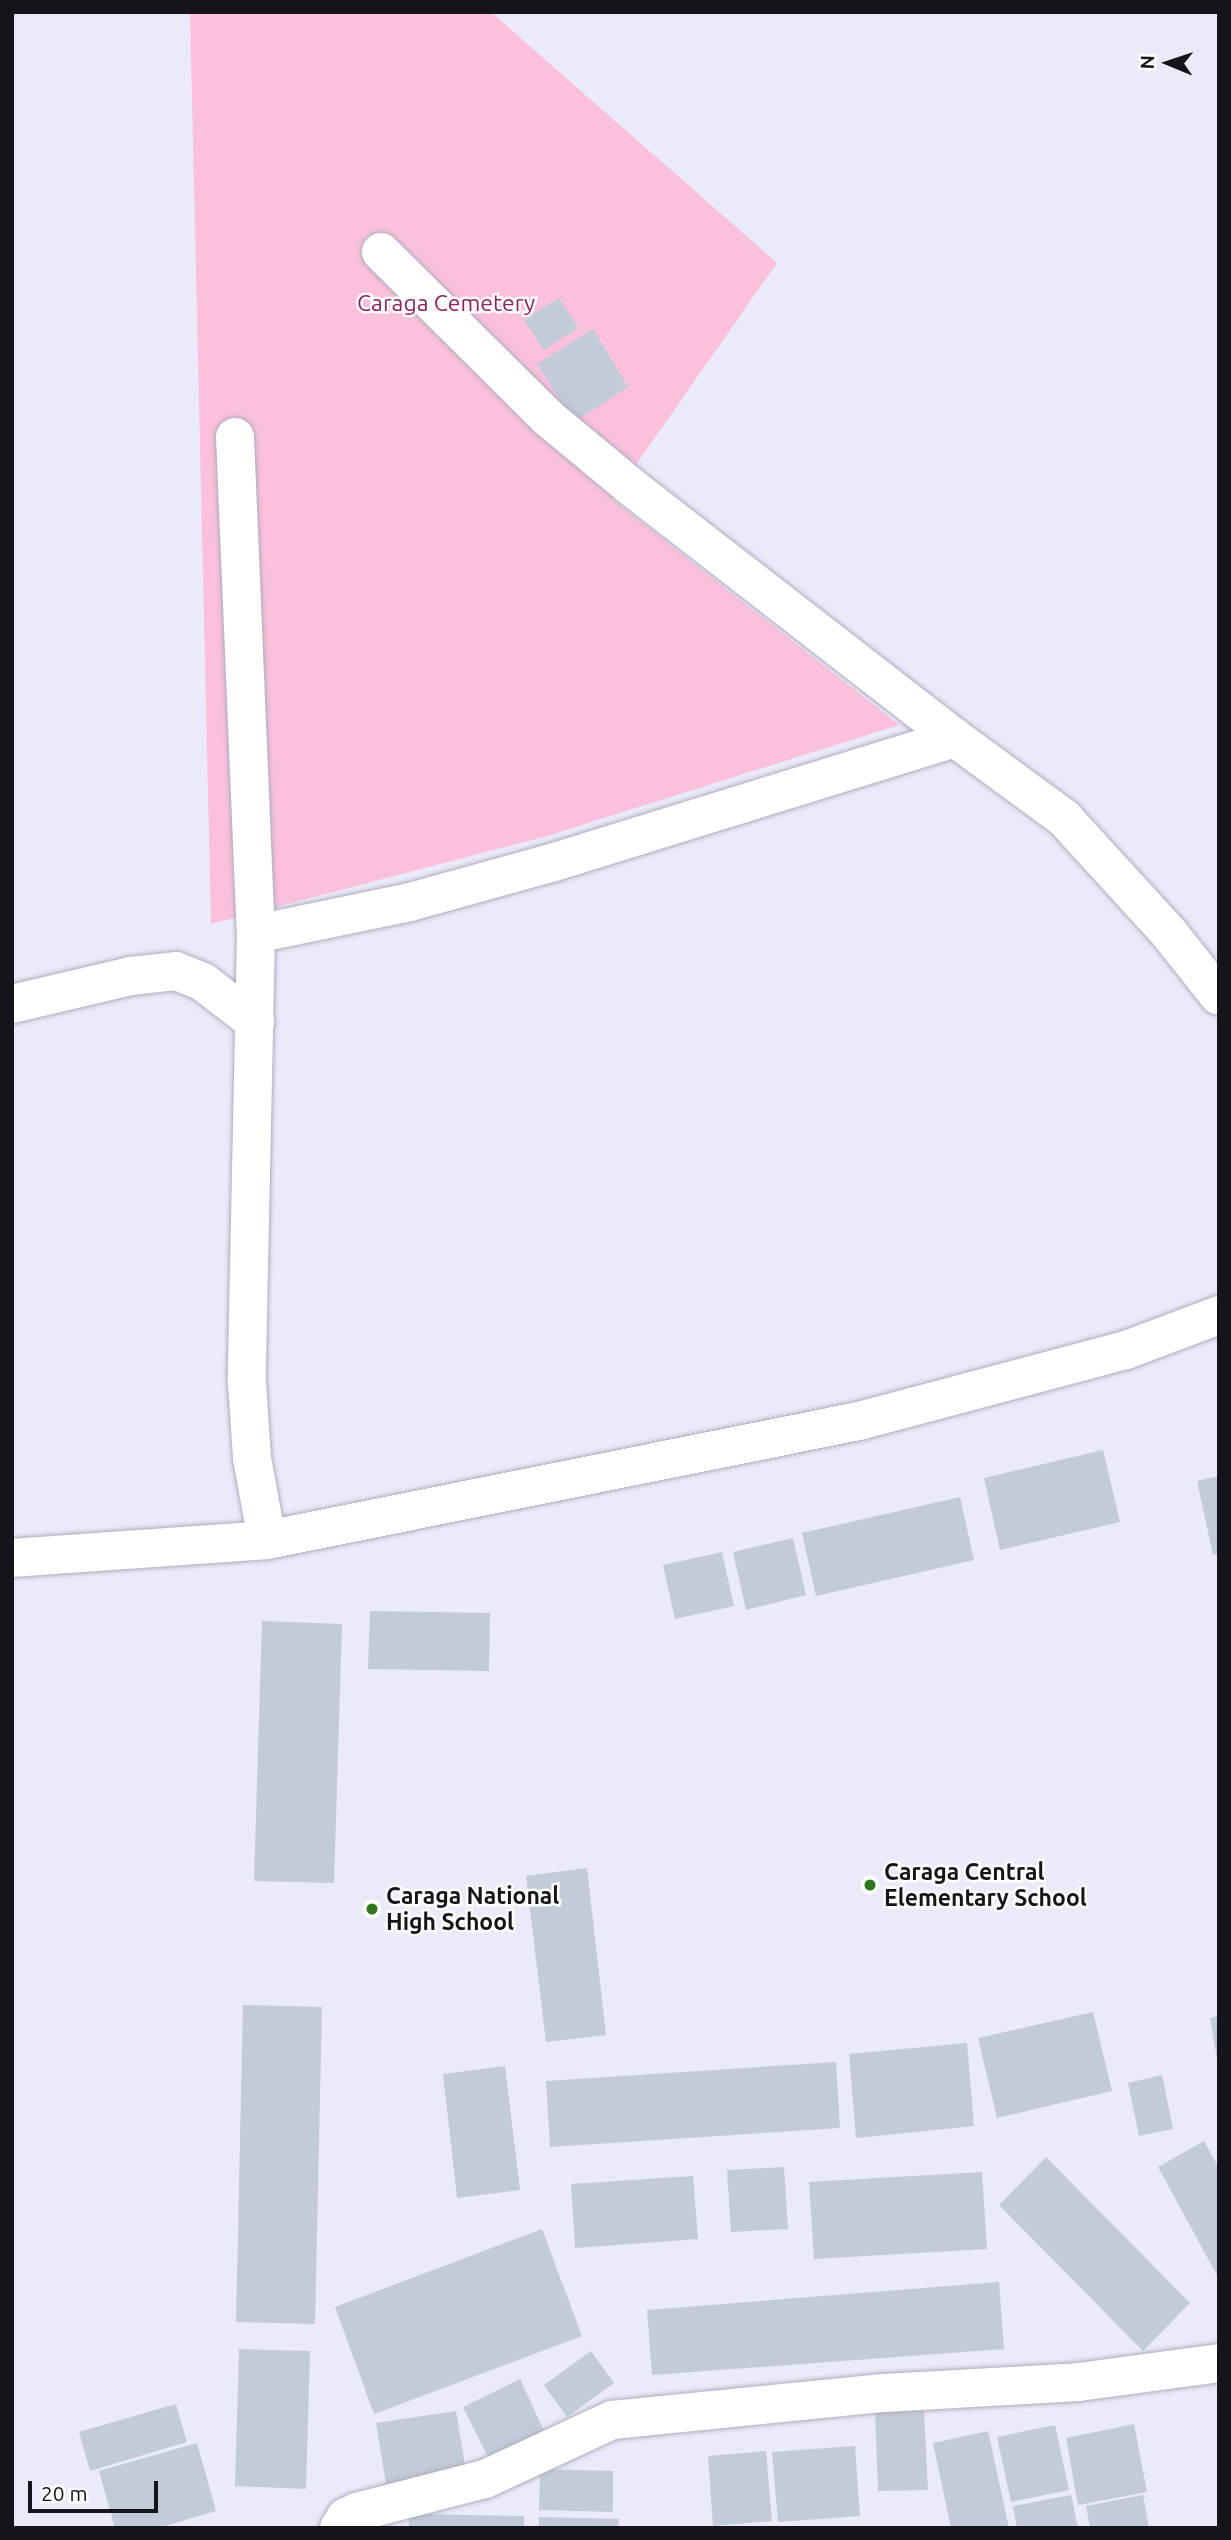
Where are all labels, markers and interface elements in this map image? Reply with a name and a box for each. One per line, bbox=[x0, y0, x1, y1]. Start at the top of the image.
north arrow bbox=[1133, 28, 1203, 98]
text: N bbox=[1136, 55, 1158, 70]
park label: Caraga Cemetery bbox=[357, 289, 535, 317]
place label: Caraga Central Elementary School bbox=[884, 1858, 1087, 1912]
marker: Caraga Central Elementary School bbox=[862, 1877, 878, 1893]
place label: Caraga National High School bbox=[386, 1882, 559, 1936]
marker: Caraga National High School bbox=[364, 1901, 380, 1917]
scale bar bbox=[32, 2466, 161, 2510]
text: 20 m bbox=[41, 2481, 88, 2505]

